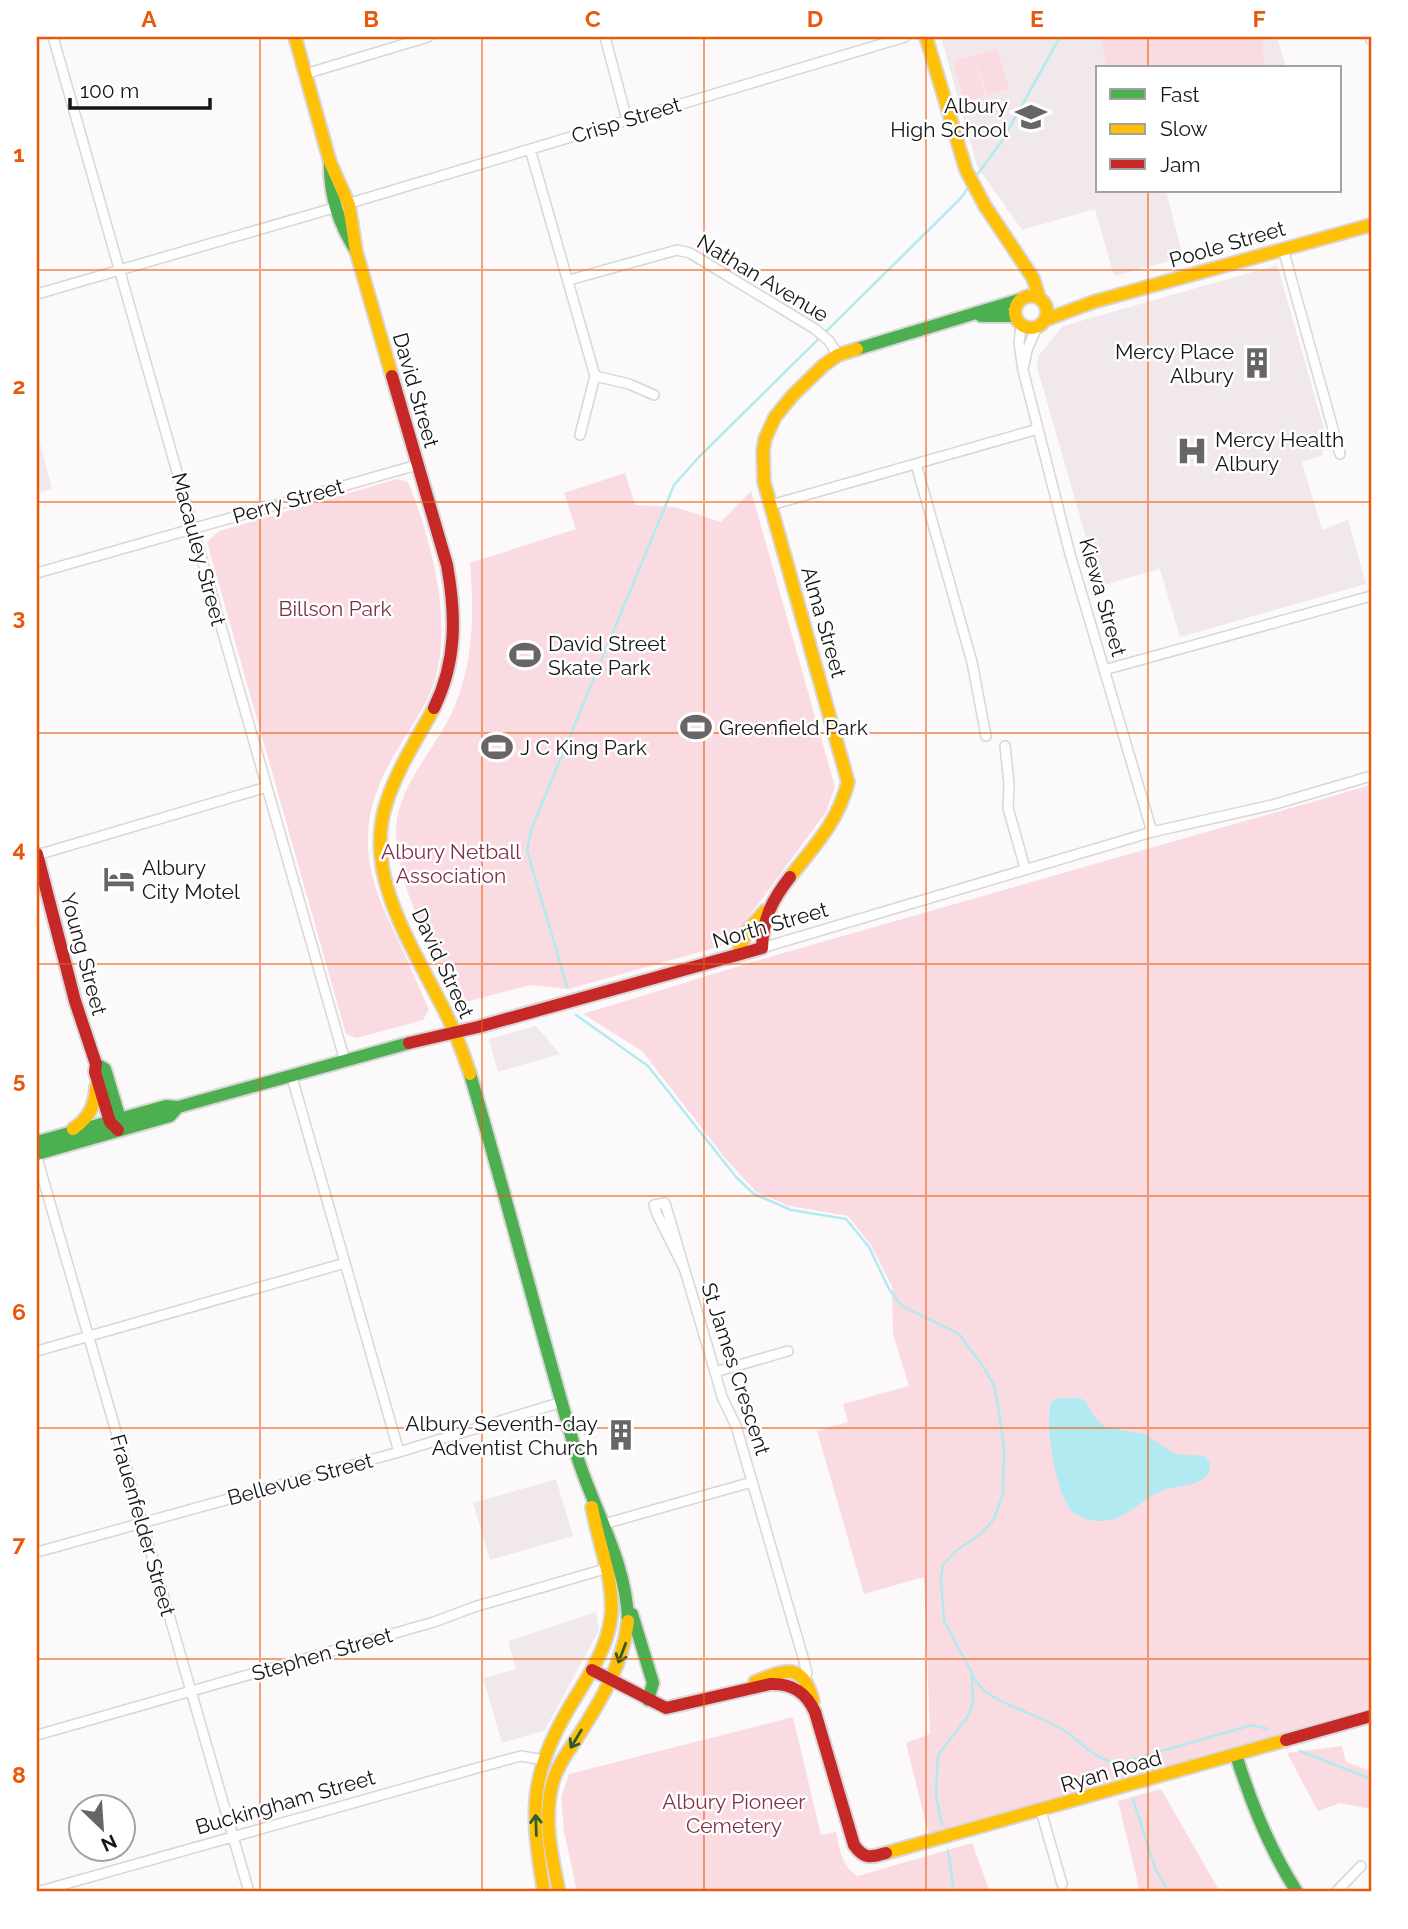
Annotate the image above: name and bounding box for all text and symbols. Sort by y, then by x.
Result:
text: A [141,5,157,32]
text: B [363,5,379,32]
text: C [585,5,601,32]
text: D [807,5,823,32]
text: E [1030,5,1044,32]
text: F [1252,5,1266,32]
scale bar [70,66,210,110]
legend [1096,66,1342,192]
text: 100 m [80,78,139,103]
text: Fast [1160,82,1200,107]
street label: Crisp Street [568,92,684,148]
place label: Albury High School [890,93,1008,142]
school or university icon: Albury High School [1014,100,1048,134]
text: Slow [1160,116,1208,141]
text: 1 [13,140,25,167]
text: Jam [1160,152,1201,177]
street label: Poole Street [1166,216,1288,272]
street label: Nathan Avenue [693,229,833,327]
street label: David Street [388,330,444,450]
place label: Mercy Place Albury [1115,339,1234,388]
building icon: Mercy Place Albury [1240,346,1274,380]
text: 2 [13,372,25,399]
place label: Mercy Health Albury [1215,427,1344,476]
hospital icon: Mercy Health Albury [1175,434,1209,468]
street label: Macauley Street [167,470,231,628]
street label: Perry Street [230,473,346,529]
street label: Kiewa Street [1074,535,1132,659]
street label: Alma Street [796,564,852,680]
park label: Billson Park [278,596,392,621]
text: 3 [13,603,25,630]
place label: David Street Skate Park [548,631,666,680]
sports icon: David Street Skate Park [508,638,542,672]
sports icon: Greenfield Park [679,710,713,744]
place label: Greenfield Park [719,715,868,740]
sports icon: J C King Park [480,730,514,764]
place label: J C King Park [520,735,647,760]
text: 4 [12,835,26,862]
park label: Albury Netball Association [381,839,521,888]
place label: Albury City Motel [142,855,240,904]
hotel icon: Albury City Motel [102,862,136,896]
street label: Young Street [56,890,112,1018]
street label: North Street [709,897,831,953]
street label: David Street [407,904,479,1022]
text: 5 [13,1066,26,1093]
street label: St James Crescent [696,1280,776,1458]
text: 6 [12,1298,26,1325]
place label: Albury Seventh-day Adventist Church [405,1411,598,1460]
building icon: Albury Seventh-day Adventist Church [604,1418,638,1452]
street label: Frauenfelder Street [105,1431,181,1619]
street label: Bellevue Street [225,1448,375,1510]
text: 7 [13,1529,26,1556]
street label: Stephen Street [249,1622,395,1686]
one-way arrow [614,1642,627,1663]
one-way arrow [568,1728,582,1748]
street label: Ryan Road [1057,1745,1165,1797]
text: 8 [12,1761,26,1788]
street label: Buckingham Street [192,1764,378,1840]
park label: Albury Pioneer Cemetery [662,1789,806,1838]
north arrow [66,1792,136,1862]
one-way arrow [530,1813,543,1836]
text: N [98,1830,120,1856]

